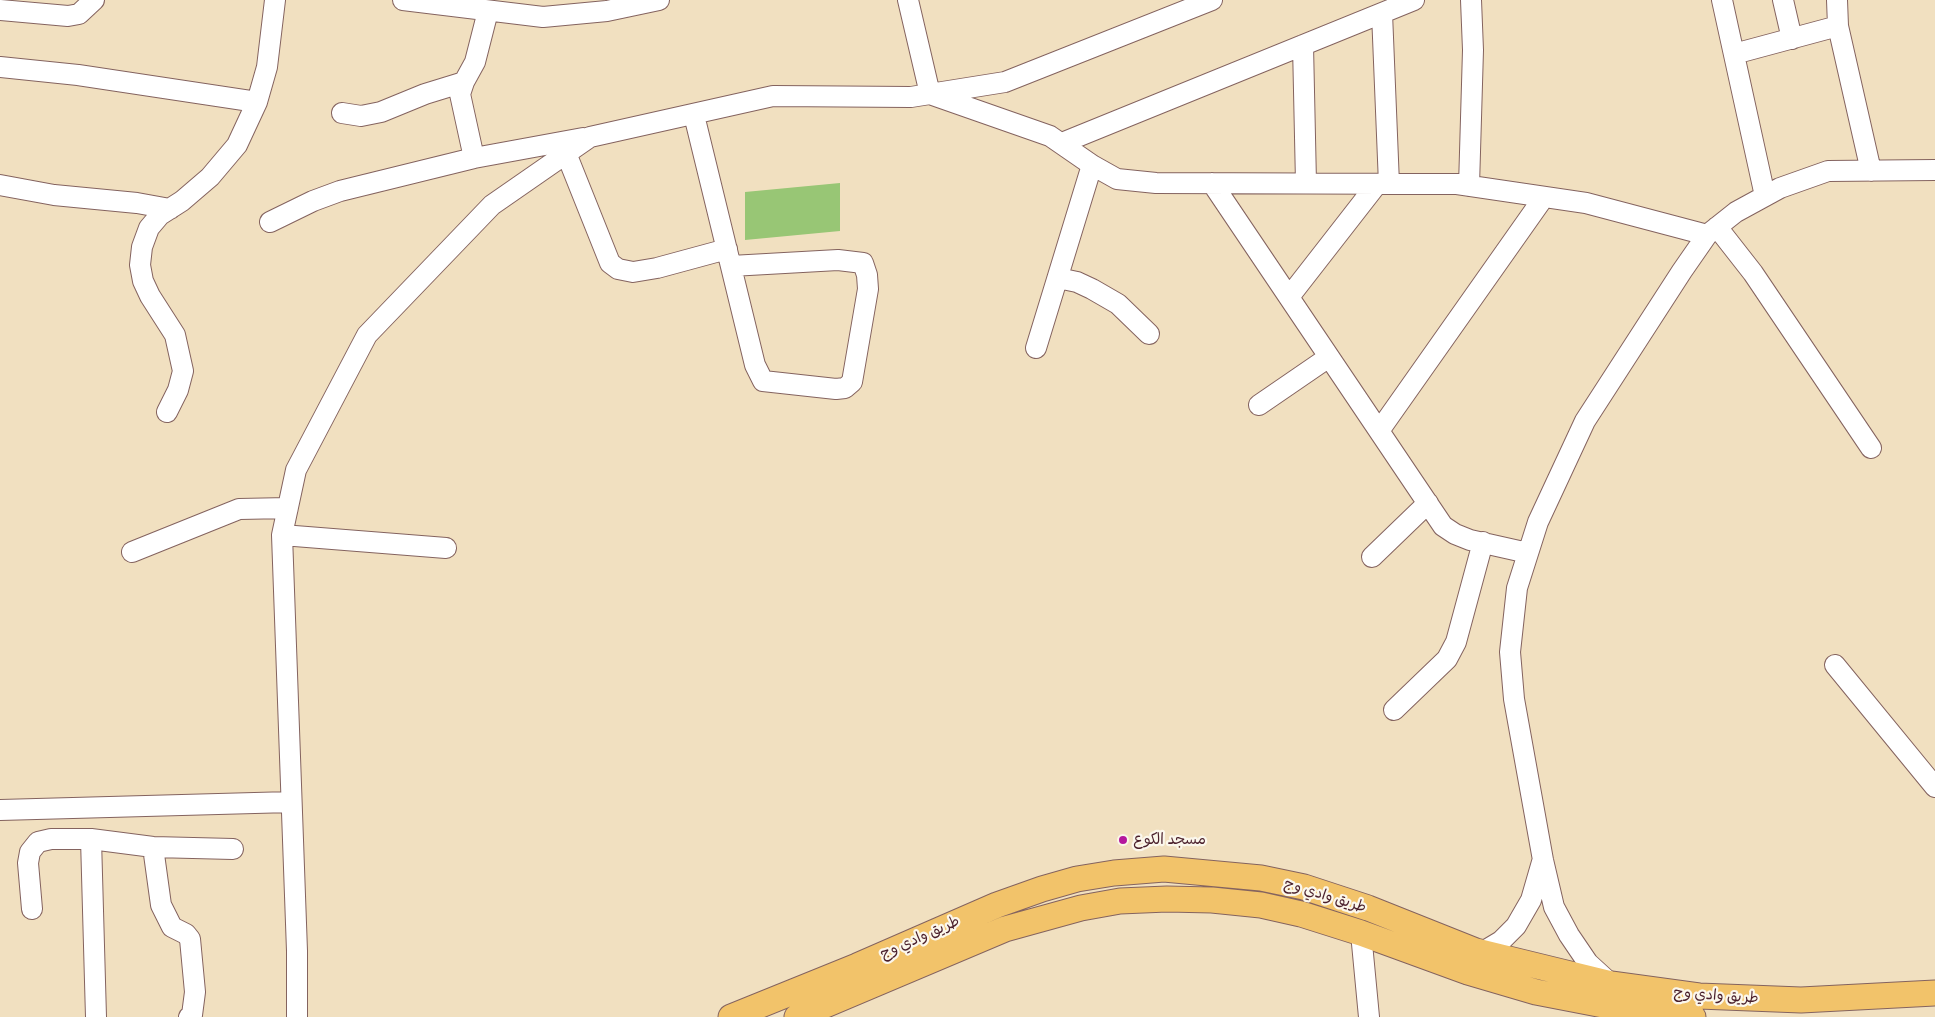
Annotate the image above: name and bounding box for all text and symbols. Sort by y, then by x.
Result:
place label: مسجد الكوع [1133,831,1206,849]
marker: مسجد الكوع [1117,834,1129,846]
street label: طريق وادي وج [1282,875,1368,917]
street label: طريق وادي وج [877,912,963,964]
street label: طريق وادي وج [1673,984,1759,1008]

